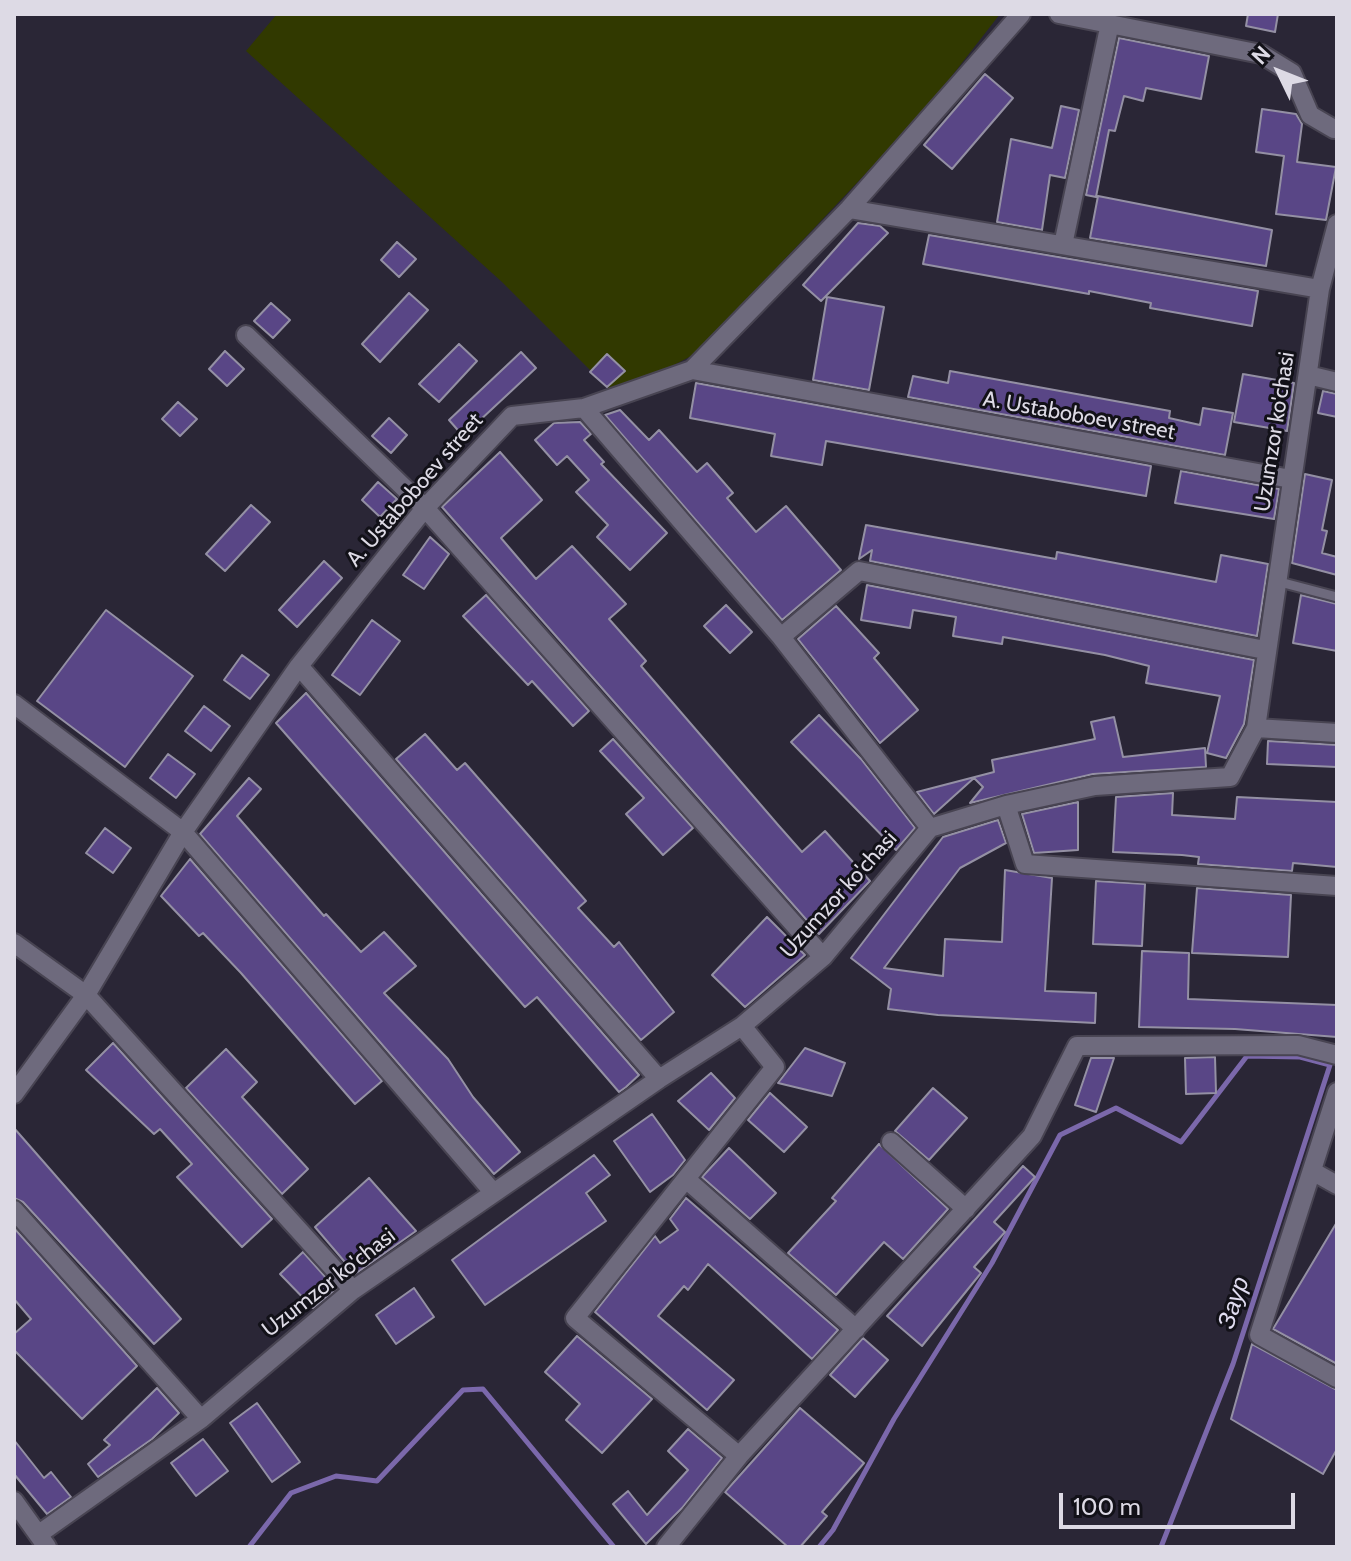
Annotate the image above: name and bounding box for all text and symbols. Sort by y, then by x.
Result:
north arrow [1239,32,1319,112]
text: N [1246,40,1276,70]
street label: Uzumzor ko'chasi [1249,350,1301,514]
street label: A. Ustaboboev street [981,386,1177,446]
street label: A. Ustaboboev street [341,408,489,572]
street label: Uzumzor ko'chasi [775,826,903,964]
street label: Uzumzor ko'chasi [257,1223,401,1343]
water label: Заур [1212,1274,1256,1332]
scale bar [1063,1477,1299,1527]
text: 100 m [1073,1492,1141,1521]

